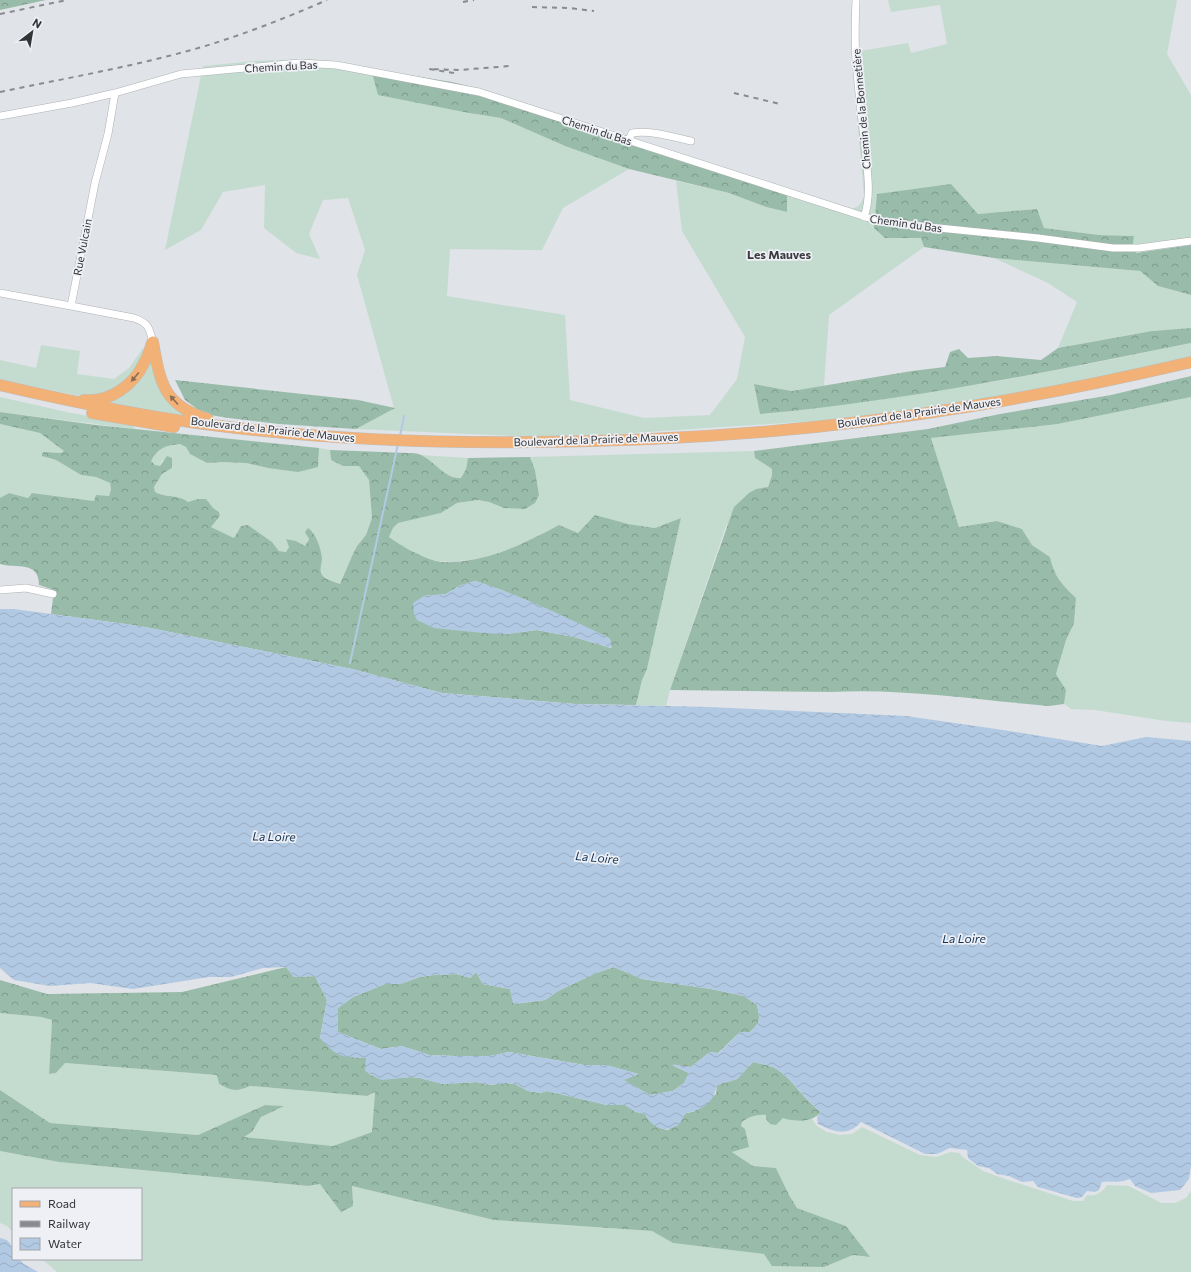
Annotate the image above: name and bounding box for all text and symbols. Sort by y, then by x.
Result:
north arrow [12,12,52,52]
text: N [31,15,44,31]
street label: Chemin de la Bonnetière [849,48,873,170]
street label: Chemin du Bas [244,58,318,74]
street label: Chemin du Bas [560,113,634,147]
street label: Chemin du Bas [869,211,943,235]
street label: Rue Vulcain [70,217,94,277]
district label: Les Mauves [747,247,811,261]
one-way arrow [131,371,140,382]
one-way arrow [169,394,178,405]
street label: Boulevard de la Prairie de Mauves [836,394,1002,430]
street label: Boulevard de la Prairie de Mauves [190,414,356,444]
street label: Boulevard de la Prairie de Mauves [513,430,679,448]
water label: La Loire [252,829,297,843]
water label: La Loire [575,848,620,866]
water label: La Loire [942,931,986,945]
legend [12,1188,142,1260]
text: Road [48,1196,76,1210]
text: Railway [48,1216,90,1230]
text: Water [48,1236,82,1250]

